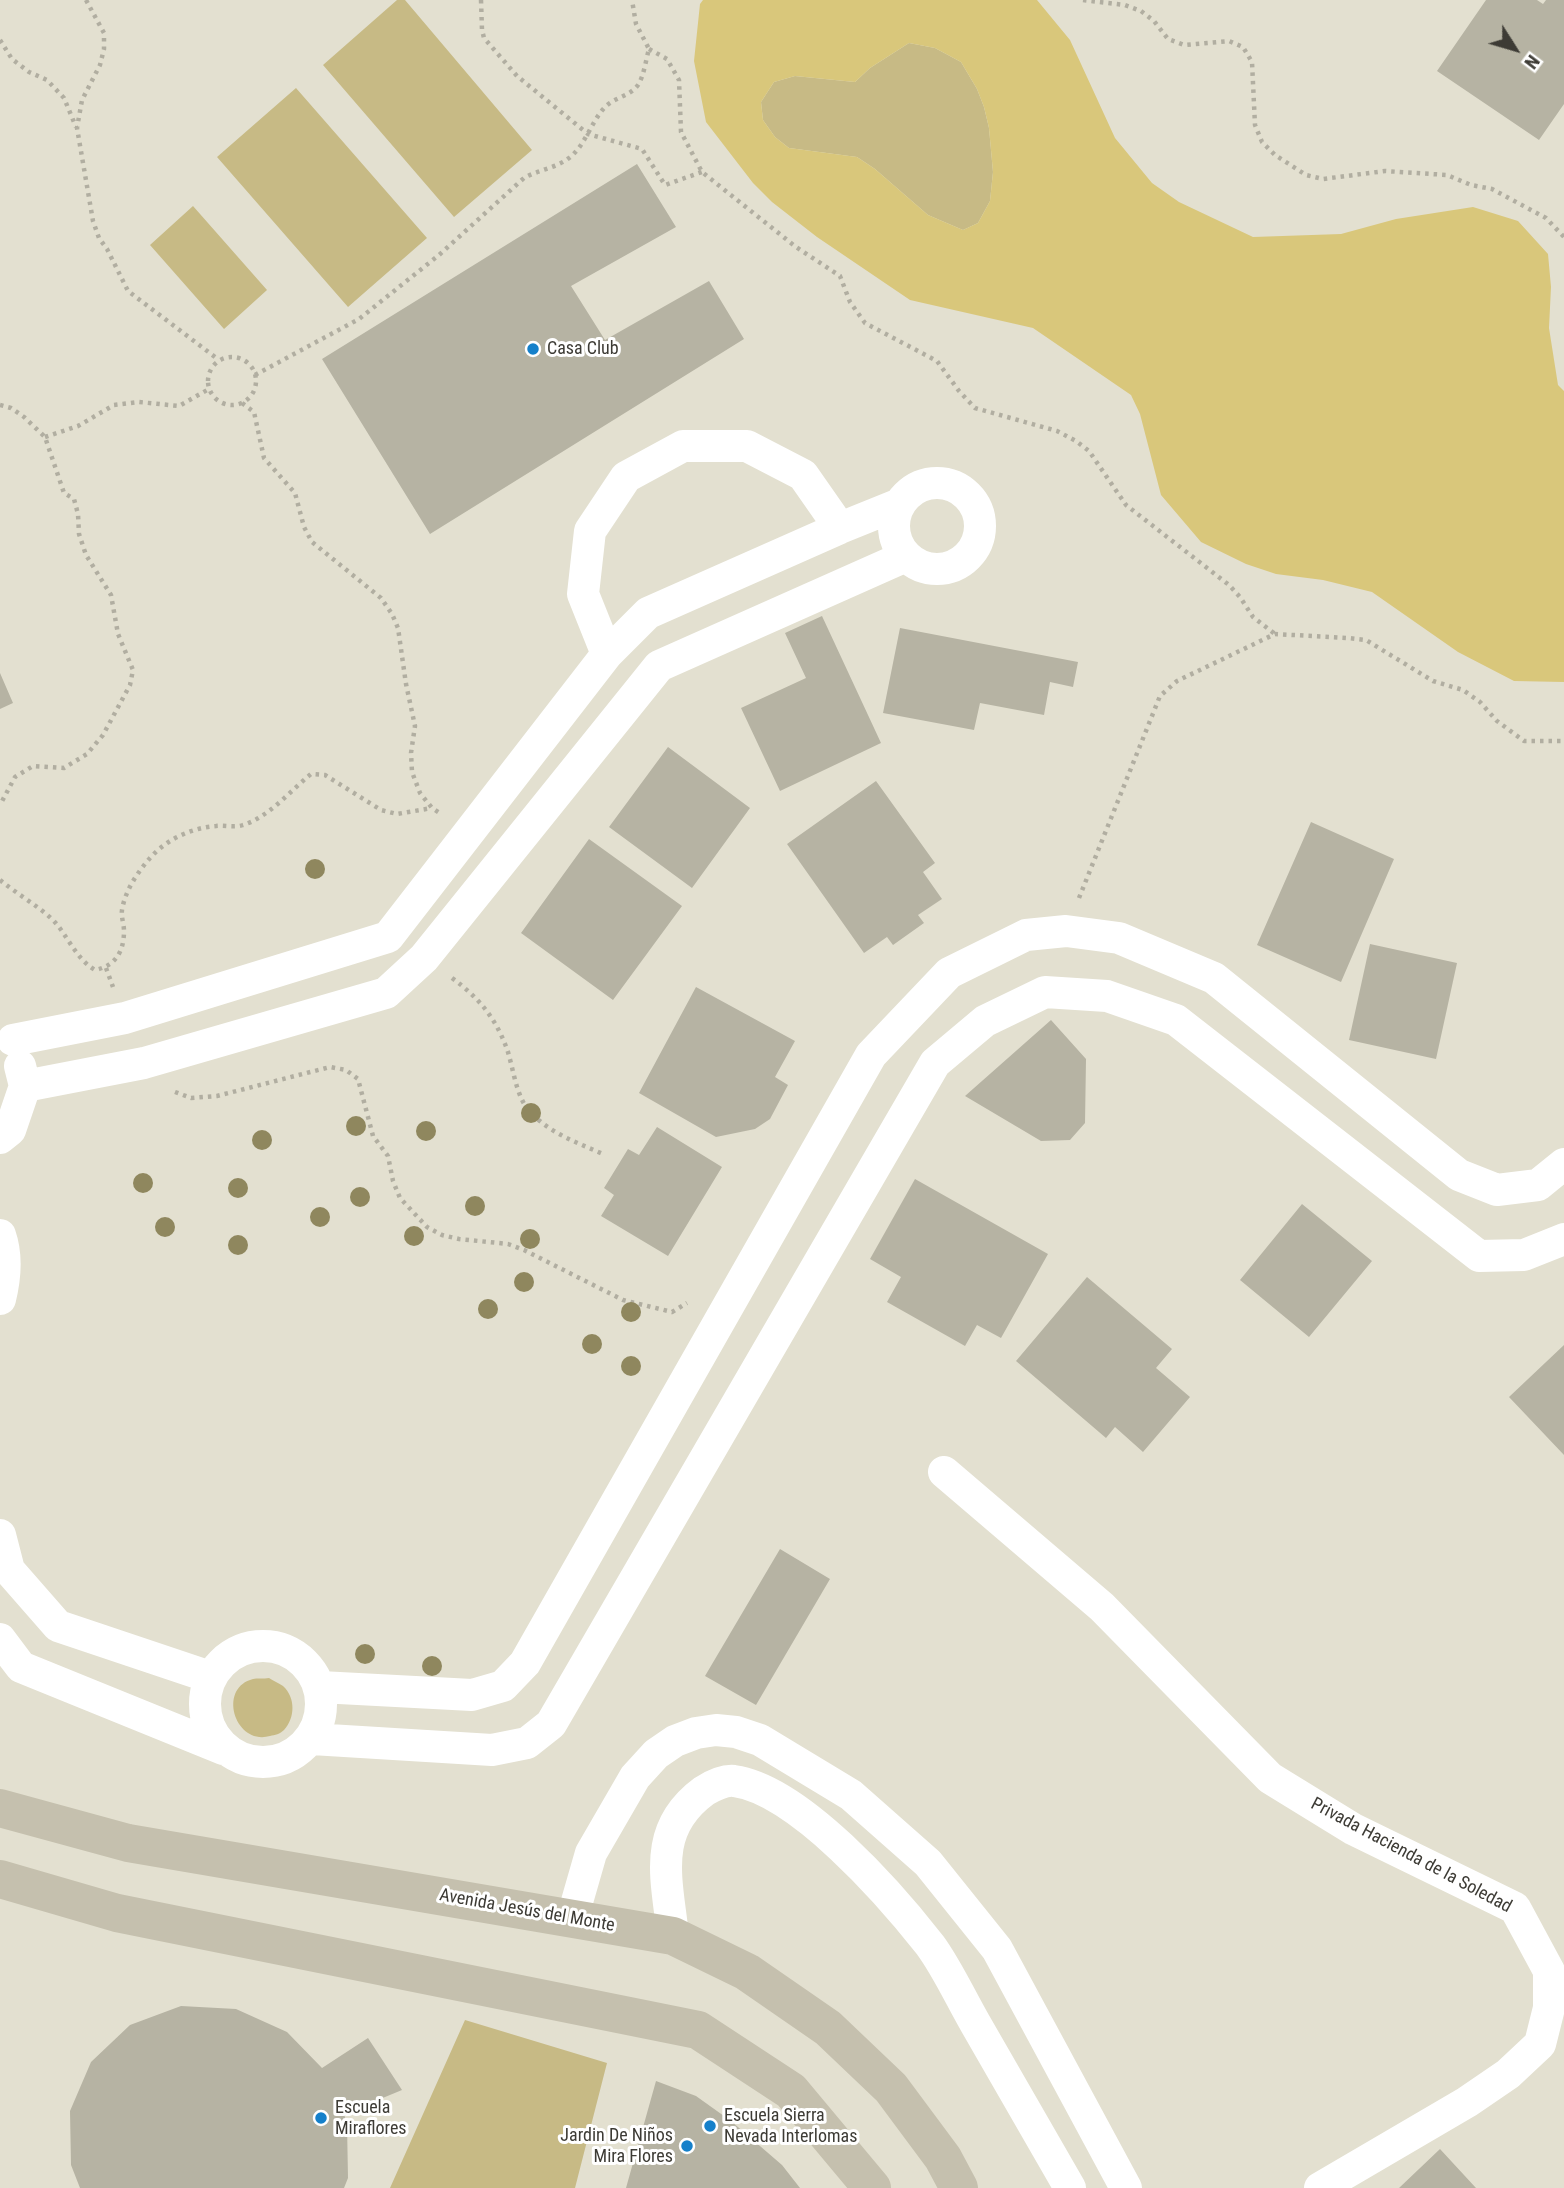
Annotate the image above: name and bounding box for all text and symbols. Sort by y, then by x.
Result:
north arrow [1480,14,1550,84]
text: N [1519,50,1545,74]
place label: Casa Club [547,338,619,360]
marker: Casa Club [525,341,541,357]
street label: Privada Hacienda de la Soledad [1307,1794,1515,1918]
street label: Avenida Jesús del Monte [438,1885,616,1937]
place label: Escuela Miraflores [335,2097,407,2140]
place label: Escuela Sierra Nevada Interlomas [724,2105,857,2148]
marker: Escuela Miraflores [313,2110,329,2126]
marker: Escuela Sierra Nevada Interlomas [702,2118,718,2134]
place label: Jardin De Niños Mira Flores [560,2125,673,2168]
marker: Jardin De Niños Mira Flores [679,2138,695,2154]

